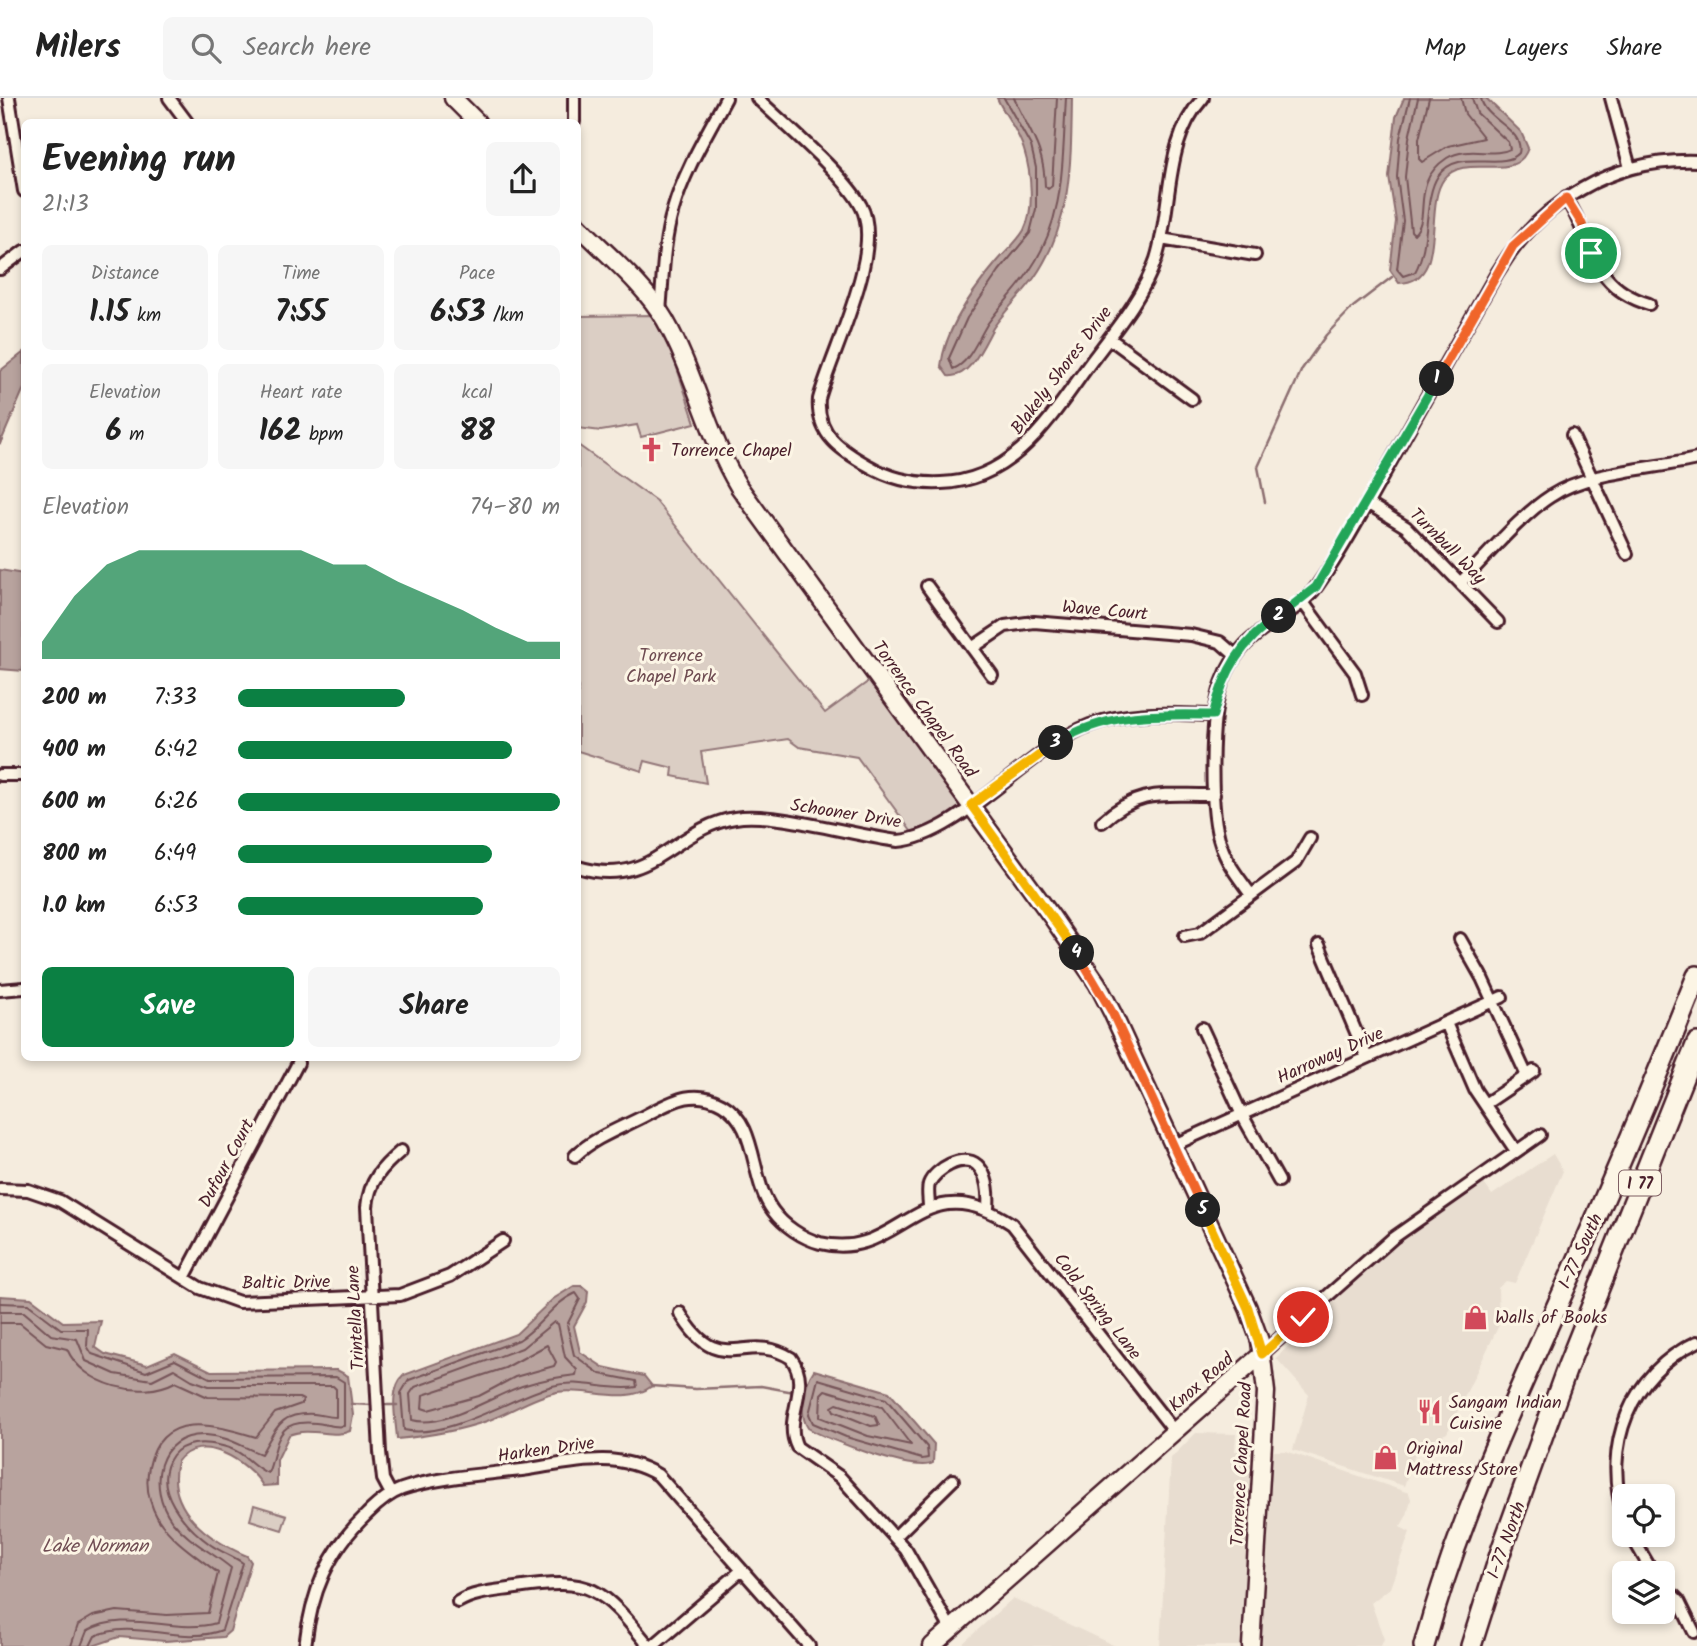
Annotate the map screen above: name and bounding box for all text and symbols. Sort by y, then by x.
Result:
search box [163,17,653,80]
text: Milers [35,22,121,75]
text: Search here [243,27,371,69]
icon: search [187,29,225,67]
text: Map [1424,29,1466,68]
text: Layers [1504,29,1568,68]
text: Share [1606,29,1662,68]
text: Evening run [42,131,236,191]
button: share [486,142,560,216]
text: 21:13 [42,187,89,223]
pin [1561,223,1621,283]
icon: arrive [1572,234,1610,272]
text: Distance [91,259,159,289]
text: Time [282,259,320,289]
text: Pace [459,259,495,289]
text: 1.15 [89,289,129,337]
text: 7:55 [275,289,327,337]
text: 6:53 [430,289,485,337]
street label: Blakely Shores Drive [1004,300,1120,441]
text: km [129,301,161,331]
text: /km [485,301,524,331]
pin: 1 [1420,362,1454,396]
text: 1 [1434,363,1439,393]
text: Elevation [89,378,161,408]
text: Heart rate [260,378,342,408]
text: kcal [462,378,492,408]
text: 6 [105,408,122,456]
text: 162 [259,408,302,456]
text: 88 [459,408,495,456]
text: m [122,420,145,450]
text: bpm [302,420,343,450]
church icon: Torrence Chapel [637,436,665,464]
place label: Torrence Chapel [671,437,792,466]
text: Elevation [42,490,129,526]
text: 74–80 m [470,490,560,526]
street label: Turnbull Way [1402,502,1493,593]
street label: Wave Court [1061,593,1150,630]
pin: 2 [1262,598,1296,634]
text: 2 [1273,600,1284,630]
street label: Torrence Chapel Road [864,635,984,786]
park label: Torrence Chapel Park [626,642,716,692]
text: 200 m [42,680,107,716]
text: 7:33 [154,680,197,716]
pin: 3 [1038,726,1074,760]
text: 3 [1050,727,1061,757]
text: 400 m [42,732,106,768]
text: 6:42 [154,732,198,768]
text: 600 m [42,784,106,820]
text: 6:26 [154,784,199,820]
street label: Schooner Drive [788,791,903,838]
text: 800 m [42,836,107,872]
text: 6:49 [154,836,196,872]
text: 1.0 km [42,888,105,924]
text: 6:53 [154,888,198,924]
pin: 4 [1060,936,1094,970]
text: 4 [1071,937,1082,967]
button: Save [42,967,294,1047]
button: Share [308,967,560,1047]
street label: Harroway Drive [1272,1020,1389,1093]
street label: Dufour Court [192,1113,264,1214]
road number: I 77 [1619,1170,1661,1196]
pin: 5 [1186,1192,1220,1228]
text: 5 [1198,1194,1207,1224]
street label: I-77 South [1551,1209,1612,1294]
street label: Cold Spring Lane [1046,1247,1148,1367]
street label: Trintella Lane [339,1265,374,1371]
street label: Baltic Drive [242,1268,330,1299]
pin [1273,1287,1333,1347]
icon: check [1284,1298,1322,1336]
shop icon: Walls of Books [1461,1303,1489,1331]
place label: Walls of Books [1495,1304,1608,1333]
street label: Knox Road [1163,1345,1242,1420]
street label: Torrence Chapel Road [1224,1380,1261,1547]
place label: Sangam Indian Cuisine [1449,1389,1562,1439]
restaurant icon: Sangam Indian Cuisine [1415,1398,1443,1426]
street label: Harken Drive [496,1429,596,1472]
place label: Original Mattress Store [1406,1435,1518,1485]
shop icon: Original Mattress Store [1372,1444,1400,1472]
map controls [1612,1484,1675,1624]
button: locate [1612,1484,1675,1547]
street label: I-77 North [1480,1498,1535,1583]
water label: Lake Norman [42,1532,150,1562]
button: layers [1612,1561,1675,1624]

